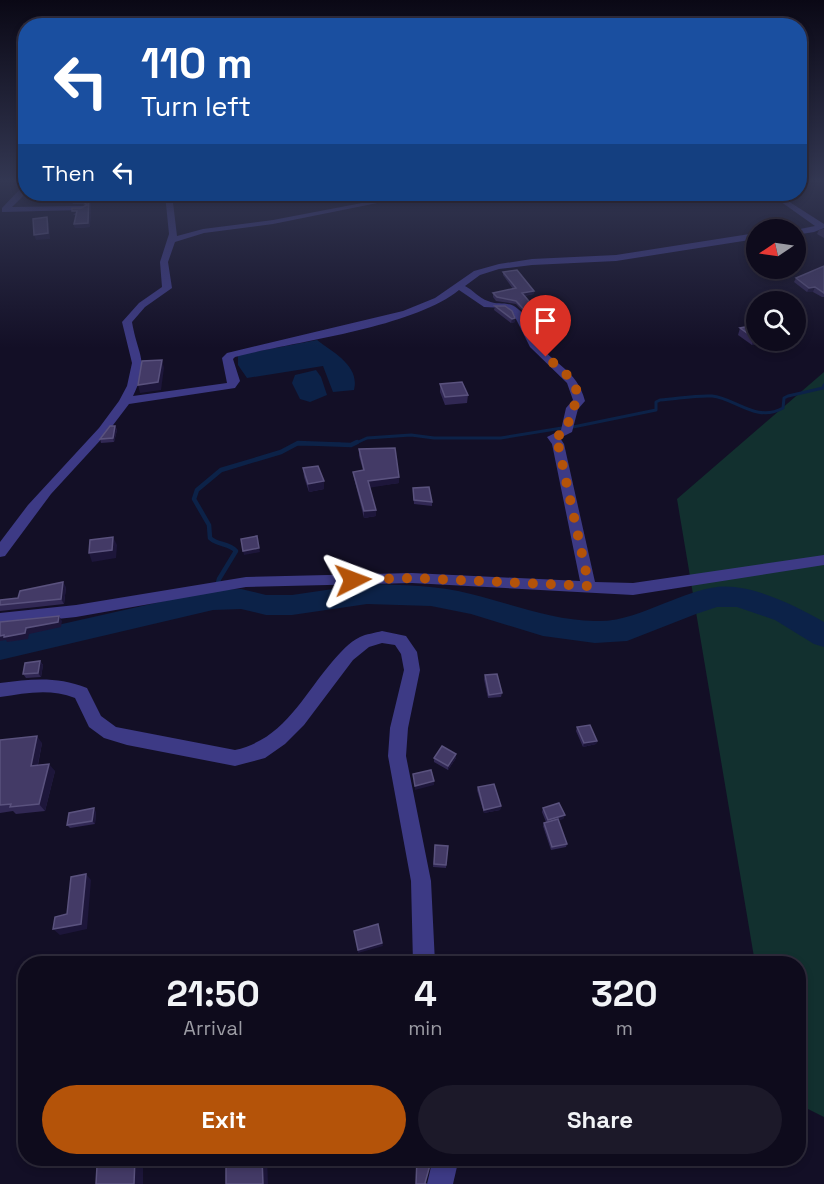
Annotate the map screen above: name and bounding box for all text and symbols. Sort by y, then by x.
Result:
text: 110 m [141,37,253,90]
icon: left [42,42,120,120]
text: Turn left [141,89,251,124]
icon: left [107,156,140,189]
text: Then [42,159,95,187]
north arrow [746,219,806,279]
map controls [746,219,806,351]
button: search [746,291,806,351]
pin [520,295,571,357]
icon: arrive [529,304,562,337]
position arrow [321,548,385,612]
text: 21:50 [166,971,260,1017]
text: 4 [414,971,437,1017]
text: 320 [591,971,658,1017]
text: Arrival [183,1015,243,1041]
text: min [408,1015,443,1041]
text: m [616,1015,633,1041]
button: Exit [42,1085,406,1154]
button: Share [418,1085,782,1154]

